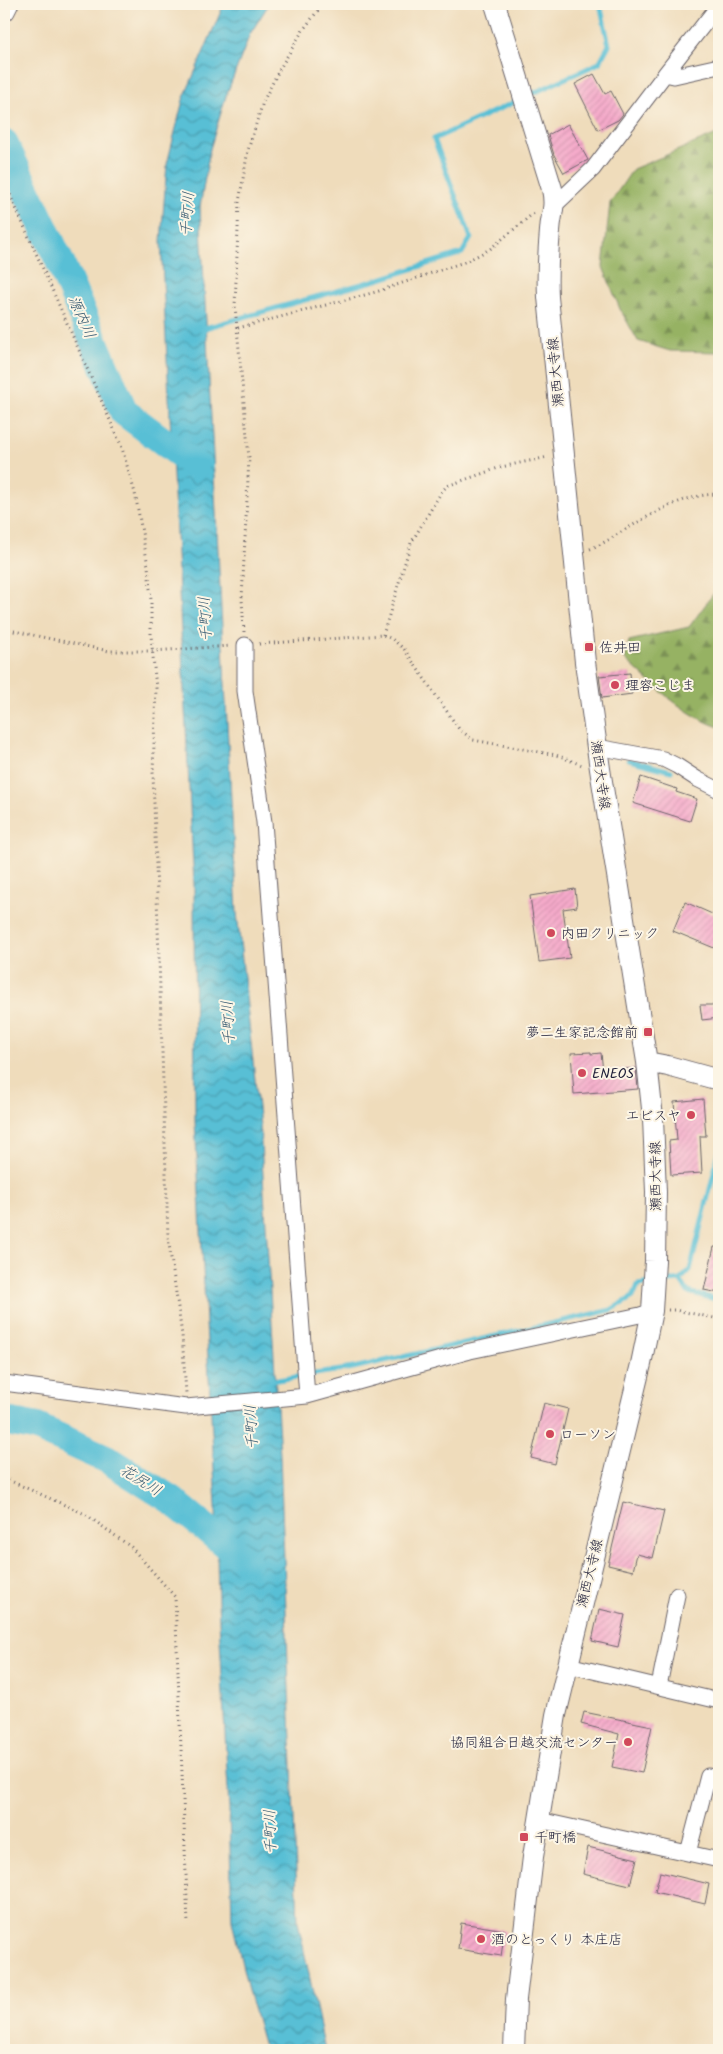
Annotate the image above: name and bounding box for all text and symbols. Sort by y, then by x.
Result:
water label: 千町川 [174,191,202,237]
water label: 源内川 [61,292,101,343]
street label: 瀬西大寺線 [542,336,570,408]
water label: 千町川 [193,596,219,642]
place label: 佐井田 [599,637,641,659]
marker: 佐井田 [583,641,595,653]
place label: 理容こじま [625,675,695,697]
marker: 理容こじま [609,679,621,691]
street label: 瀬西大寺線 [584,739,616,811]
place label: 内田クリニック [561,923,659,945]
marker: 内田クリニック [545,927,557,939]
water label: 千町川 [216,1000,242,1046]
place label: 夢二生家記念館前 [526,1022,638,1044]
marker: 夢二生家記念館前 [642,1026,654,1038]
place label: ENEOS [592,1063,634,1085]
marker: ENEOS [576,1067,588,1079]
place label: エビスヤ [625,1105,681,1127]
marker: エビスヤ [685,1109,697,1121]
street label: 瀬西大寺線 [644,1141,668,1211]
water label: 千町川 [239,1404,265,1450]
place label: ローソン [560,1424,616,1446]
marker: ローソン [544,1428,556,1440]
water label: 花尻川 [115,1459,166,1503]
street label: 瀬西大寺線 [571,1537,609,1610]
place label: 協同組合日越交流センター [451,1732,618,1754]
marker: 協同組合日越交流センター [622,1736,634,1748]
water label: 千町川 [258,1809,284,1855]
place label: 千町橋 [534,1827,576,1849]
marker: 千町橋 [518,1831,530,1843]
place label: 酒のとっくり 本庄店 [491,1929,623,1951]
marker: 酒のとっくり 本庄店 [475,1933,487,1945]

